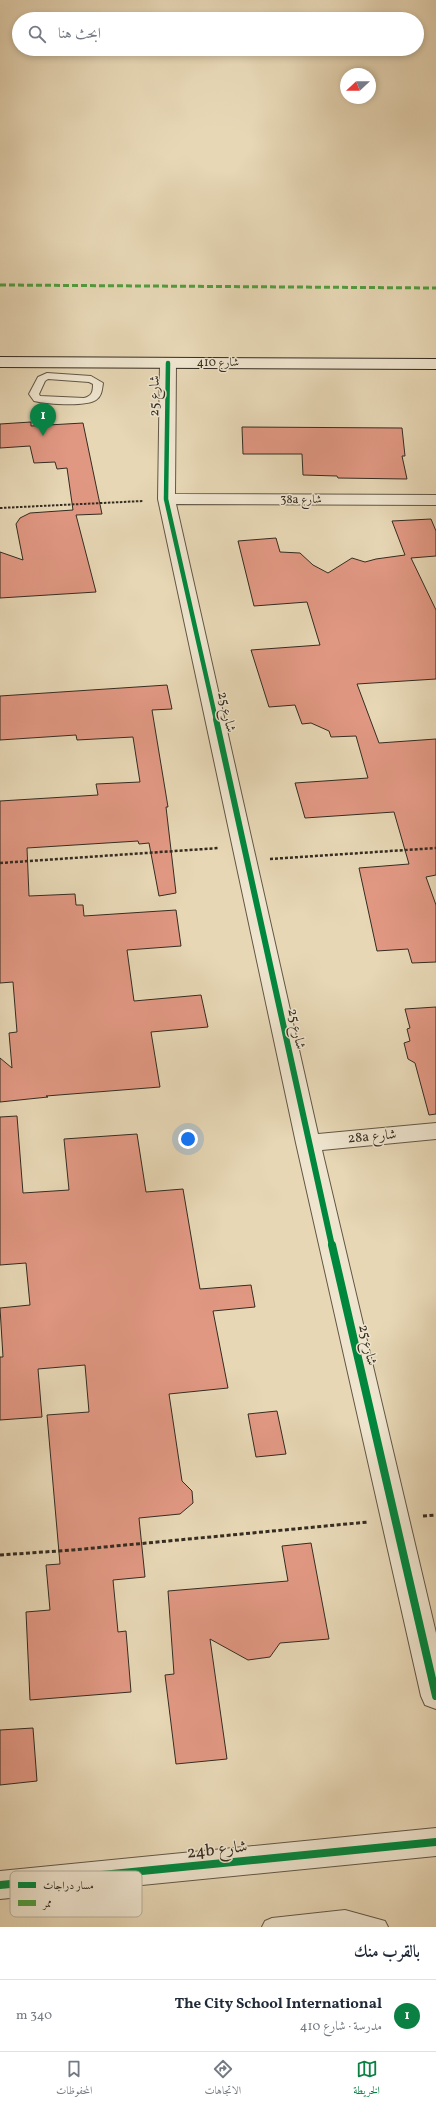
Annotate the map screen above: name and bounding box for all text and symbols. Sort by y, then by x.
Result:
search box [12,12,424,56]
icon: search [26,23,48,45]
text: ابحث هنا [58,24,101,45]
north arrow [340,68,376,104]
street label: شارع 410 [197,355,239,373]
street label: شارع 25 [145,375,166,417]
pin: 1 [30,403,56,436]
street label: 38a شارع [280,492,322,510]
street label: شارع 25 [211,690,240,735]
street label: شارع 25 [281,1007,310,1051]
street label: 28a شارع [347,1125,397,1150]
your location [178,1129,198,1149]
street label: شارع 25 [352,1323,381,1368]
street label: 24b شارع [185,1835,249,1866]
legend [10,1871,142,1917]
text: مسار دراجات [43,1879,94,1894]
text: ممر [42,1897,52,1912]
text: بالقرب منك [354,1941,420,1964]
text: The City School International [174,1994,382,2015]
text: 340 m [16,2007,52,2025]
text: 1 [404,2007,410,2025]
text: مدرسة · شارع 410 [300,2018,382,2036]
tab: المحفوظات [56,2058,92,2101]
tab: الاتجاهات [204,2058,241,2101]
tab: الخريطة [353,2058,380,2101]

